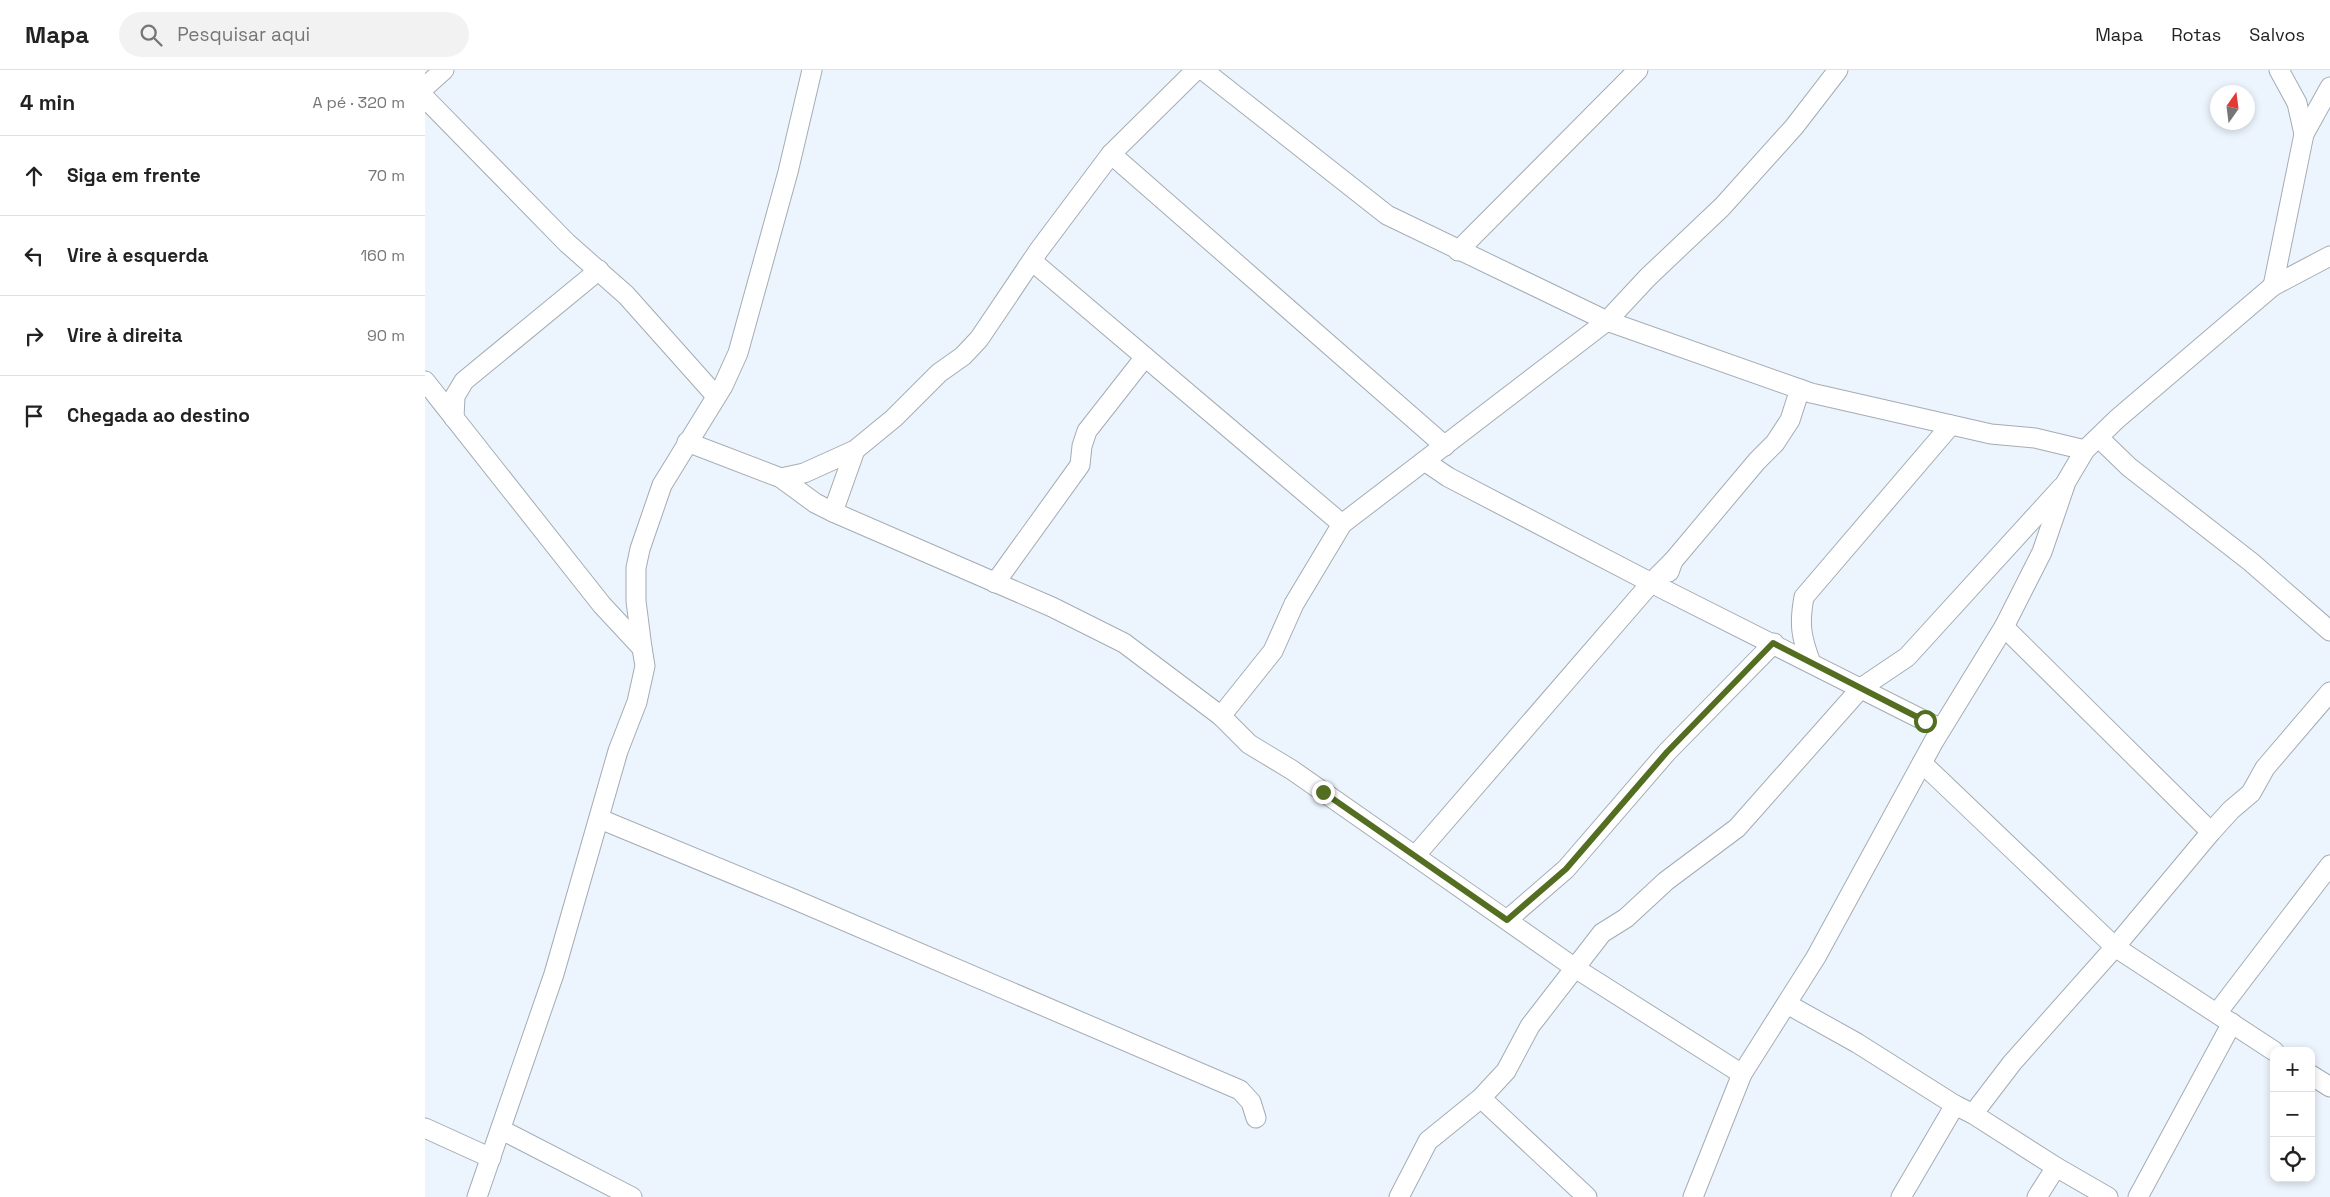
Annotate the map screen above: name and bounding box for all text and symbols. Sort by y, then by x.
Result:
search box [119,12,469,57]
text: Mapa [25,19,89,50]
icon: search [137,21,165,49]
text: Pesquisar aqui [177,22,310,47]
text: Mapa [2095,23,2143,46]
text: Rotas [2171,23,2221,46]
text: Salvos [2249,23,2305,46]
north arrow [2210,85,2255,130]
text: 4 min [20,89,75,116]
text: A pé · 320 m [313,92,405,113]
icon: ahead [20,162,48,190]
text: Siga em frente [67,163,201,188]
text: 70 m [368,165,405,186]
icon: left [20,242,48,270]
text: Vire à esquerda [67,243,209,268]
text: 160 m [360,245,405,266]
icon: right [20,322,48,350]
text: Vire à direita [67,323,183,348]
text: 90 m [367,325,405,346]
icon: arrive [20,402,48,430]
text: Chegada ao destino [67,403,250,428]
route start [1914,710,1937,733]
route end [1312,781,1335,804]
map controls [2270,1047,2315,1182]
button: + [2270,1047,2315,1092]
button: − [2270,1092,2315,1137]
button: locate [2270,1137,2315,1182]

